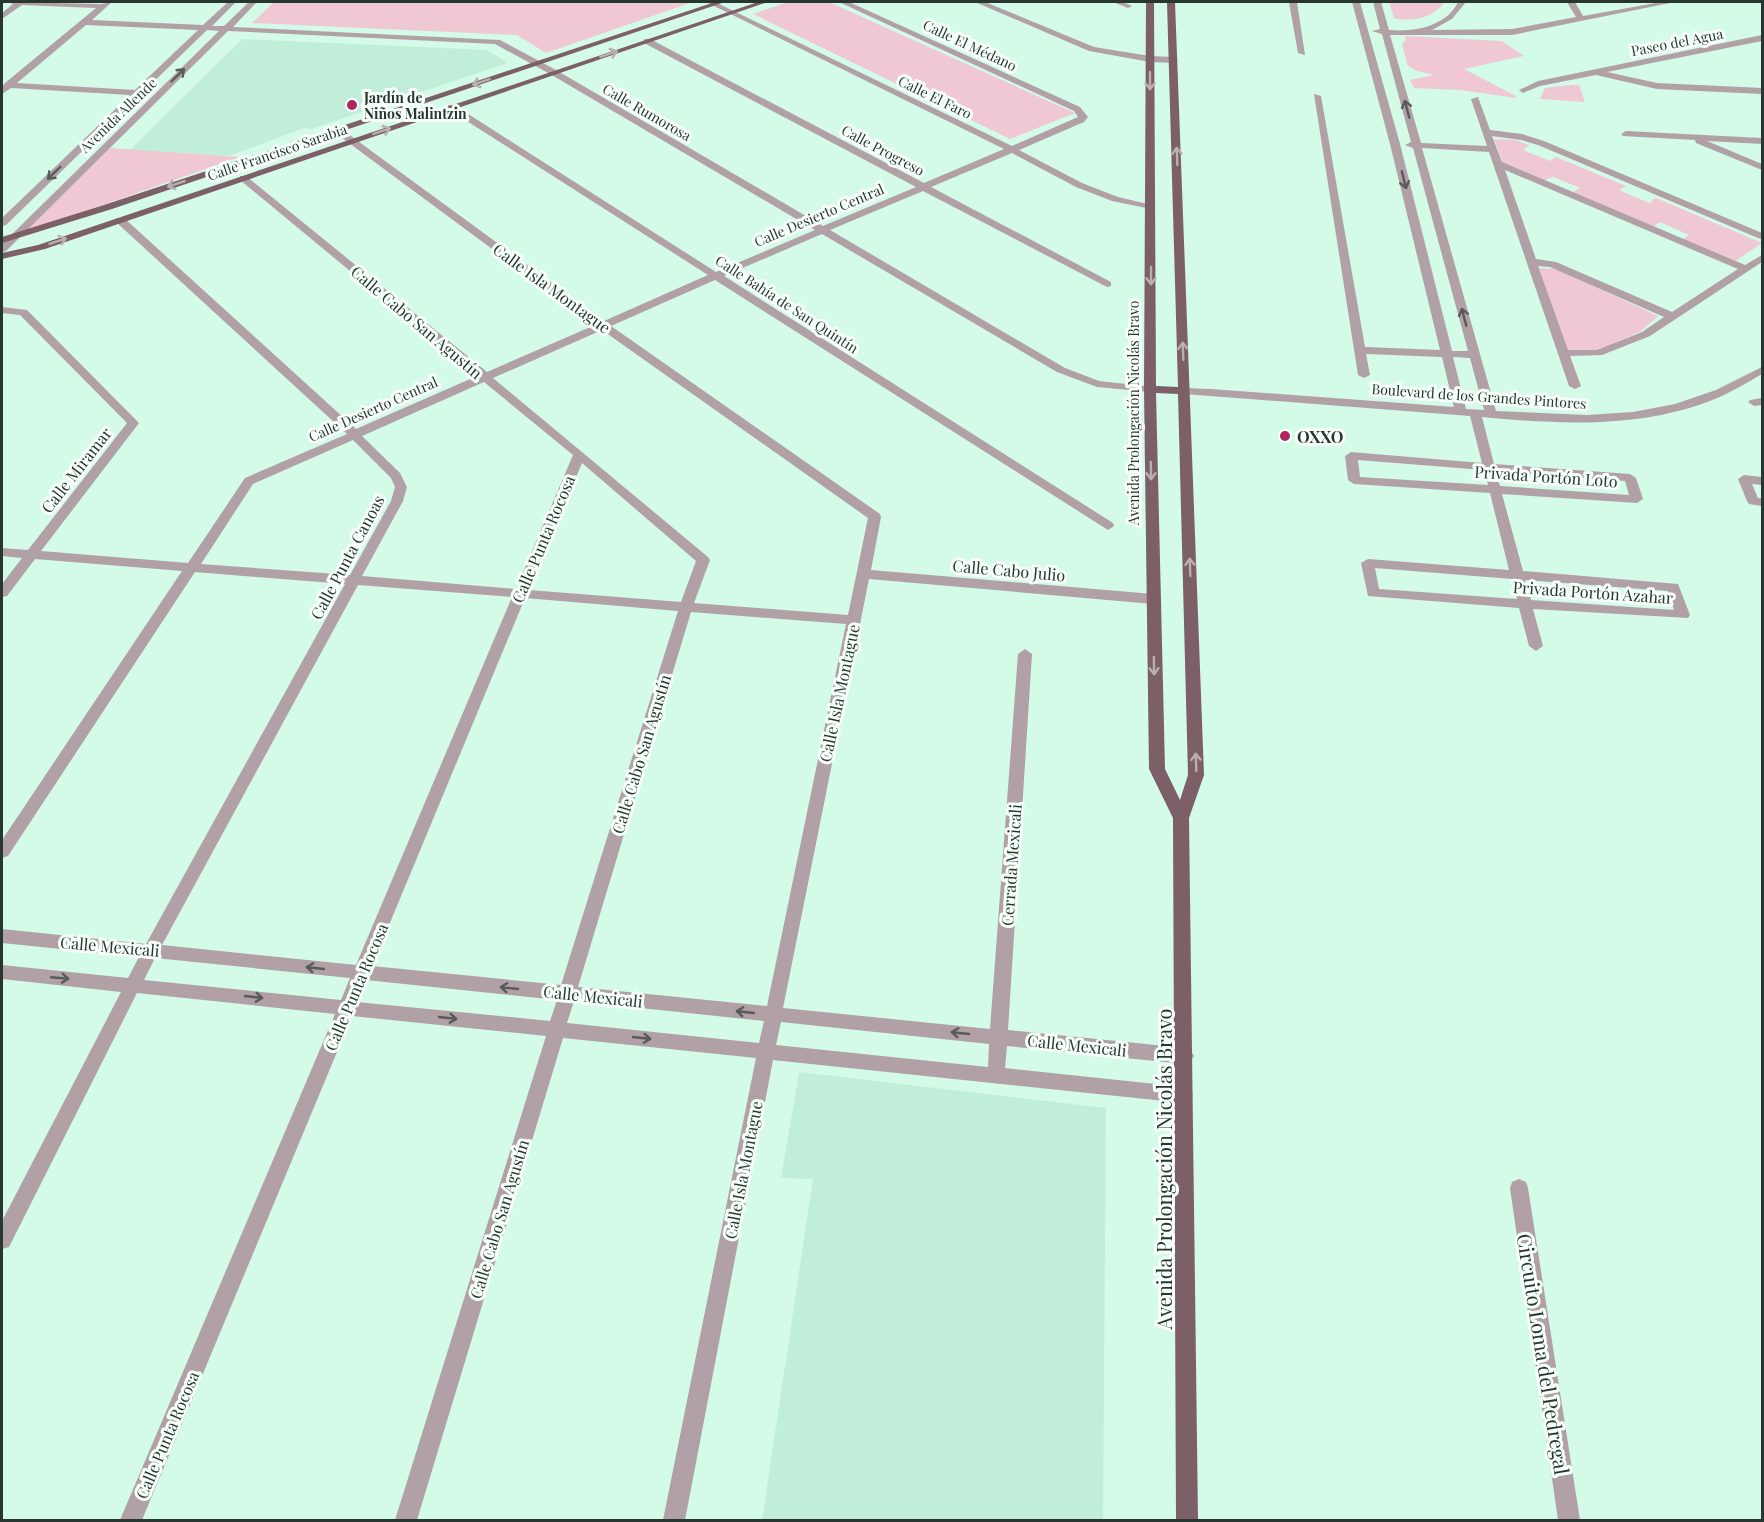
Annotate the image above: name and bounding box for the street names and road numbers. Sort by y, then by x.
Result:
street label: Calle El Médano [920,15,1020,75]
street label: Paseo del Agua [1629,24,1725,60]
street label: Calle El Faro [895,71,975,123]
street label: Avenida Allende [75,73,161,157]
street label: Calle Rumorosa [599,79,695,145]
street label: Calle Francisco Sarabia [205,119,349,185]
street label: Calle Progreso [838,120,928,180]
street label: Calle Desierto Central [751,179,887,251]
street label: Calle Isla Montague [489,238,615,338]
street label: Calle Bahía de San Quintín [712,251,863,358]
street label: Calle Cabo San Agustín [347,261,487,383]
street label: Avenida Prolongación Nicolás Bravo [1124,300,1143,526]
street label: Calle Desierto Central [306,372,440,446]
street label: Boulevard de los Grandes Pintores [1371,379,1587,413]
street label: Calle Miramar [36,423,116,517]
street label: Privada Portón Loto [1474,461,1619,491]
street label: Calle Punta Rocosa [507,472,579,606]
street label: Calle Punta Canoas [305,491,389,623]
street label: Calle Cabo Julio [952,555,1066,585]
street label: Privada Portón Azahar [1512,576,1674,608]
street label: Calle Isla Montague [814,622,864,764]
street label: Calle Cabo San Agustín [607,671,675,836]
street label: Cerrada Mexicali [996,803,1026,927]
street label: Calle Punta Rocosa [320,920,392,1054]
street label: Calle Mexicali [59,931,161,961]
street label: Calle Mexicali [542,980,644,1012]
street label: Avenida Prolongación Nicolás Bravo [1150,1009,1177,1330]
street label: Calle Mexicali [1026,1029,1128,1061]
street label: Calle Isla Montague [719,1099,767,1241]
street label: Calle Cabo San Agustín [465,1136,533,1301]
street label: Circuito Loma del Pedregal [1512,1231,1576,1477]
street label: Calle Punta Rocosa [131,1368,203,1502]

